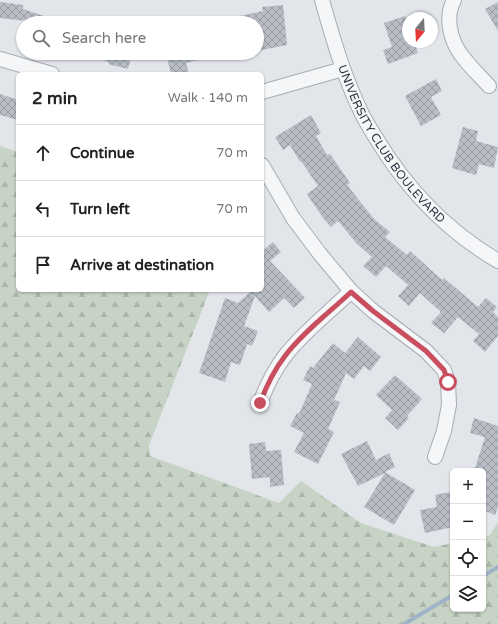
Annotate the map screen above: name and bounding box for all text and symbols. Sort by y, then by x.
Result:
north arrow [402,12,438,48]
search box [16,16,264,60]
icon: search [30,27,52,49]
text: Search here [62,29,146,47]
street label: UNIVERSITY CLUB BOULEVARD [335,63,448,226]
text: 2 min [32,88,77,109]
text: Walk · 140 m [168,90,248,106]
icon: ahead [32,142,54,164]
text: Continue [70,144,134,162]
text: 70 m [216,145,248,161]
icon: left [32,198,54,220]
text: Turn left [70,200,130,218]
text: 70 m [216,201,248,217]
icon: arrive [32,254,54,276]
text: Arrive at destination [70,256,214,274]
route start [439,373,457,391]
route end [251,394,269,412]
map controls [450,468,486,612]
button: + [450,468,486,504]
button: − [450,504,486,540]
button: locate [450,540,486,576]
button: layers [450,576,486,612]

